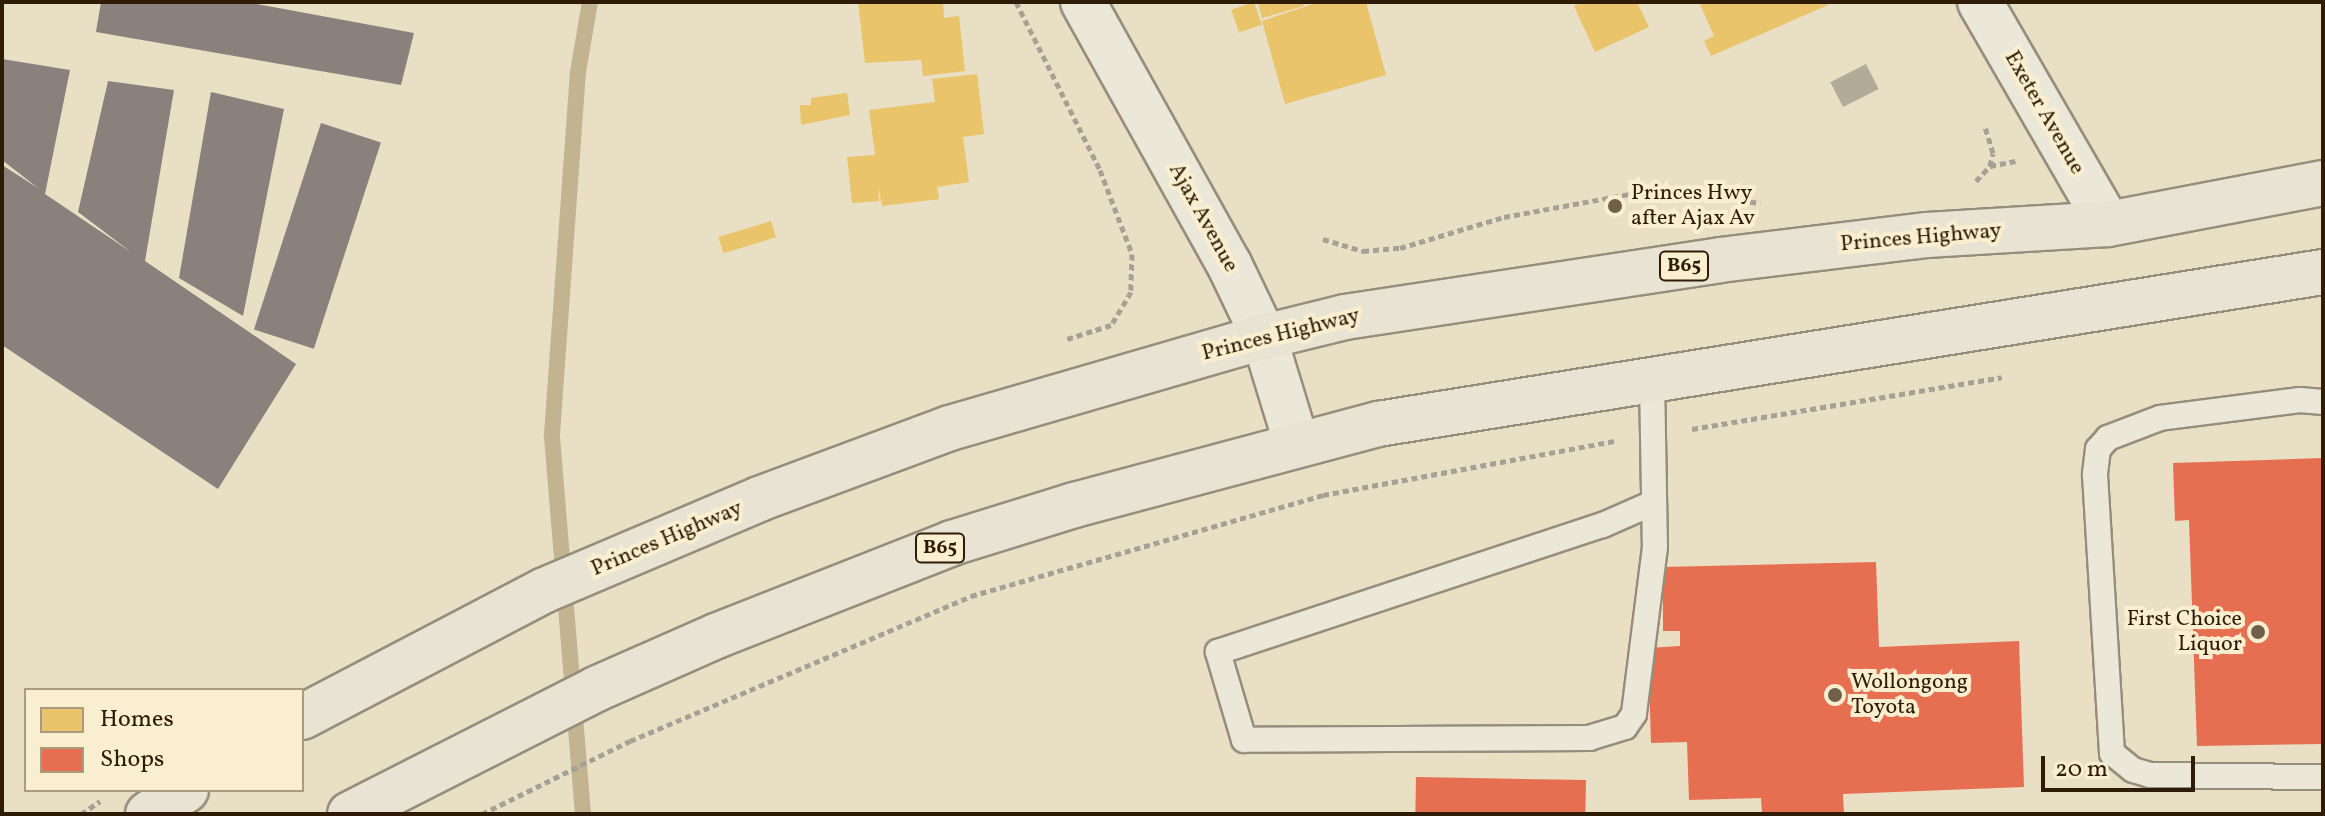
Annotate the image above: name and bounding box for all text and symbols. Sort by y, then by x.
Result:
street label: Exeter Avenue [1998,47,2090,179]
street label: Ajax Avenue [1162,159,1244,277]
place label: Princes Hwy after Ajax Av [1631,180,1755,232]
marker: Princes Hwy after Ajax Av [1606,197,1624,215]
street label: Princes Highway [1839,218,2003,258]
road number: B65 [1658,250,1710,282]
street label: Princes Highway [1199,303,1363,367]
street label: Princes Highway [587,495,747,583]
road number: B65 [914,532,966,564]
place label: First Choice Liquor [2127,606,2242,658]
marker: First Choice Liquor [2249,623,2267,641]
place label: Wollongong Toyota [1851,669,1968,720]
marker: Wollongong Toyota [1826,686,1844,704]
legend [24,688,304,792]
text: Homes [100,703,174,737]
scale bar [2045,740,2199,790]
text: Shops [100,743,164,777]
text: 20 m [2055,753,2108,787]

